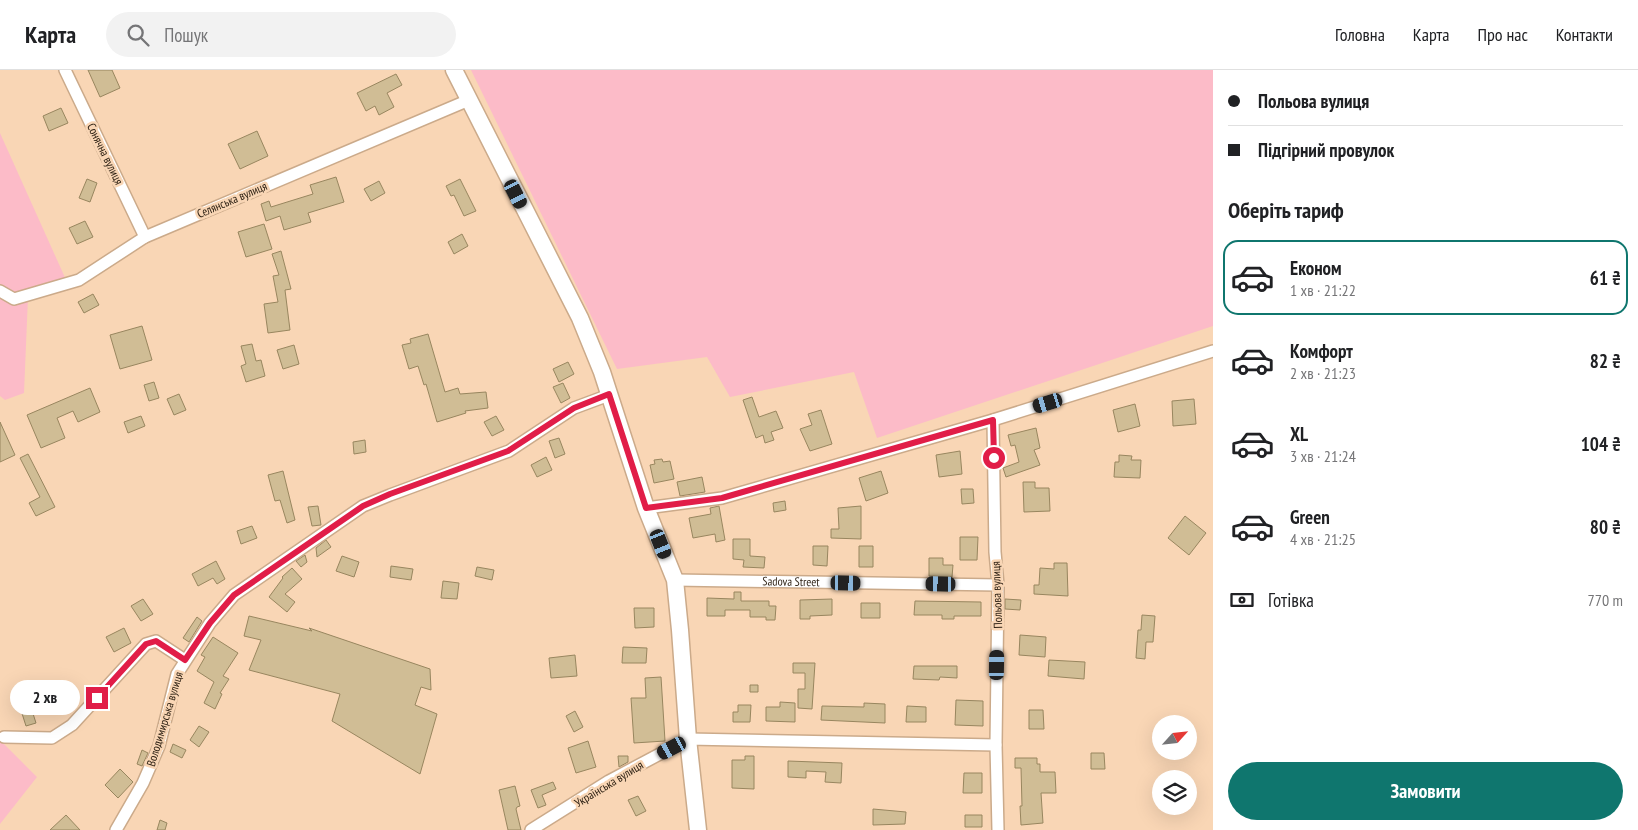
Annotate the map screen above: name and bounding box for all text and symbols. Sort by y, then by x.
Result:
search box [106,12,456,57]
text: Карта [25,19,76,50]
icon: search [124,21,152,49]
text: Пошук [164,23,208,47]
text: Головна [1335,23,1385,46]
text: Карта [1413,23,1450,46]
text: Про нас [1478,23,1528,46]
text: Контакти [1556,23,1613,46]
text: Польова вулиця [1258,89,1369,113]
street label: Сонячна вулиця [84,120,127,187]
text: Підгірний провулок [1258,138,1394,162]
car [502,177,529,211]
street label: Селянська вулиця [194,178,269,221]
text: Оберіть тариф [1228,196,1344,224]
icon: car [1230,255,1275,300]
text: Економ [1290,256,1342,280]
text: 61 ₴ [1590,266,1621,290]
text: 1 хв · 21:22 [1290,280,1356,300]
icon: car [1230,338,1275,383]
text: Комфорт [1290,339,1353,363]
text: 82 ₴ [1590,349,1621,373]
text: 2 хв · 21:23 [1290,363,1356,383]
car [1031,391,1064,415]
icon: car [1230,421,1275,466]
text: XL [1290,422,1308,446]
text: 104 ₴ [1581,432,1621,456]
text: 3 хв · 21:24 [1290,446,1356,466]
route start [983,447,1005,469]
icon: car [1230,504,1275,549]
text: Green [1290,505,1330,529]
text: 80 ₴ [1590,515,1621,539]
car [648,527,673,561]
text: 4 хв · 21:25 [1290,529,1356,549]
street label: Польова вулиця [988,561,1005,629]
street label: Sadova Street [762,573,820,589]
car [830,575,861,591]
car [925,576,956,592]
icon: cash [1228,586,1256,614]
text: Готівка [1268,588,1314,612]
text: 770 m [1588,590,1623,610]
car [989,650,1004,680]
street label: Володимирська вулиця [143,669,186,768]
callout: 2 хв [9,680,80,716]
text: 2 хв [33,687,57,707]
route end [86,687,108,709]
north arrow [1152,715,1198,760]
map controls [1152,715,1197,815]
car [655,734,688,762]
street label: Українська вулиця [572,757,646,810]
button: Замовити [1228,762,1623,820]
button: layers [1152,770,1197,815]

